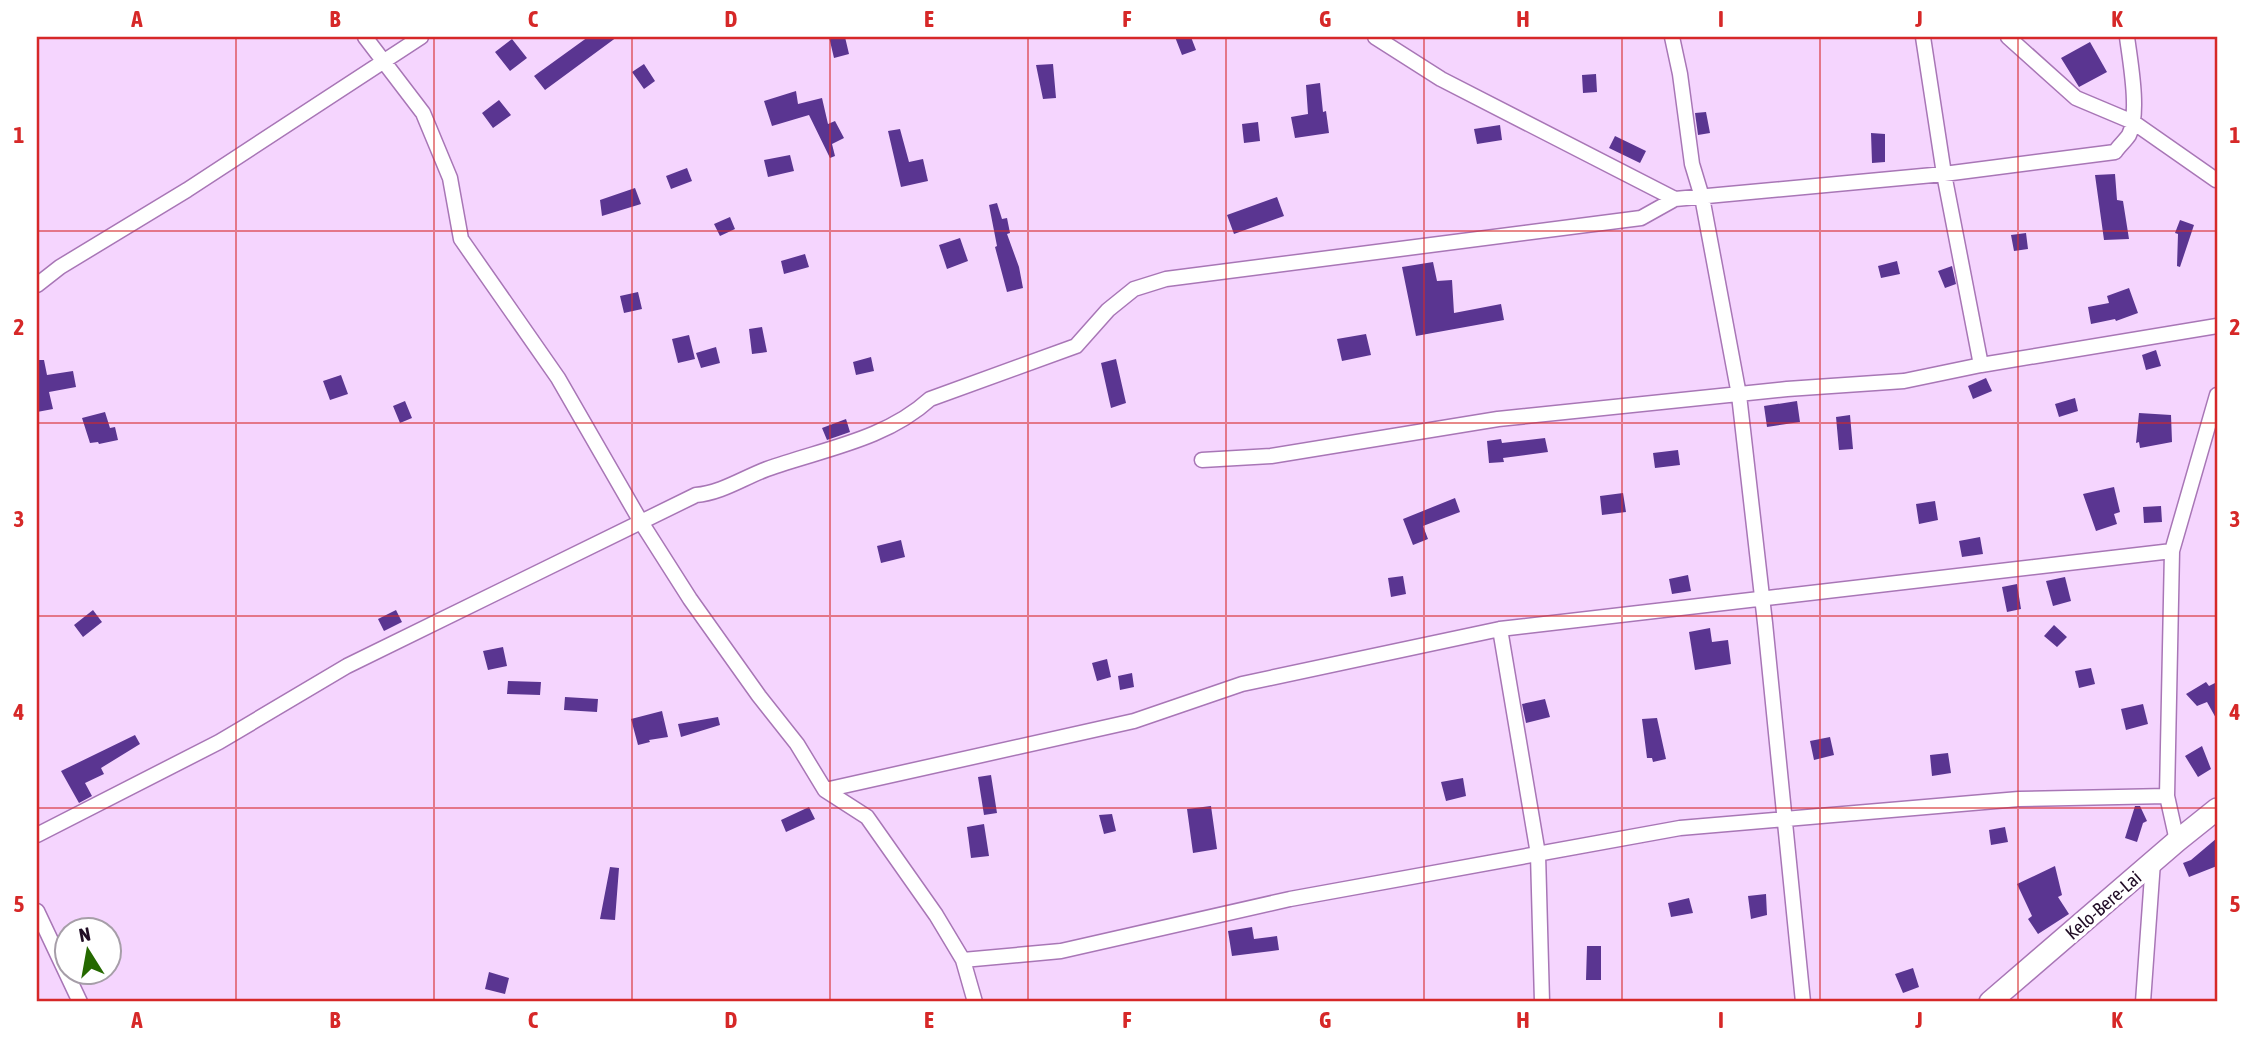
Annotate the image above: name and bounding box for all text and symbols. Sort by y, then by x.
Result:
text: A [130,6,143,32]
text: B [330,6,341,32]
text: C [528,6,539,32]
text: D [725,6,738,32]
text: E [924,6,934,32]
text: F [1122,6,1132,32]
text: G [1319,6,1331,32]
text: H [1516,6,1530,32]
text: I [1718,6,1724,32]
text: J [1914,6,1923,32]
text: K [2111,6,2123,32]
text: 1 [14,122,25,148]
text: 1 [2230,122,2241,148]
text: 2 [14,314,24,340]
text: 2 [2230,314,2240,340]
text: 3 [14,506,24,532]
text: 3 [2230,506,2240,532]
text: 4 [13,699,25,725]
text: 4 [2229,699,2241,725]
street label: Kelo-Bere-Lai [2061,866,2145,944]
text: 5 [14,891,25,917]
text: 5 [2230,891,2241,917]
north arrow [52,916,122,986]
text: N [77,922,92,946]
text: A [130,1007,143,1033]
text: B [330,1007,341,1033]
text: C [528,1007,539,1033]
text: D [725,1007,738,1033]
text: E [924,1007,934,1033]
text: F [1122,1007,1132,1033]
text: G [1319,1007,1331,1033]
text: H [1516,1007,1530,1033]
text: I [1718,1007,1724,1033]
text: J [1914,1007,1923,1033]
text: K [2111,1007,2123,1033]

